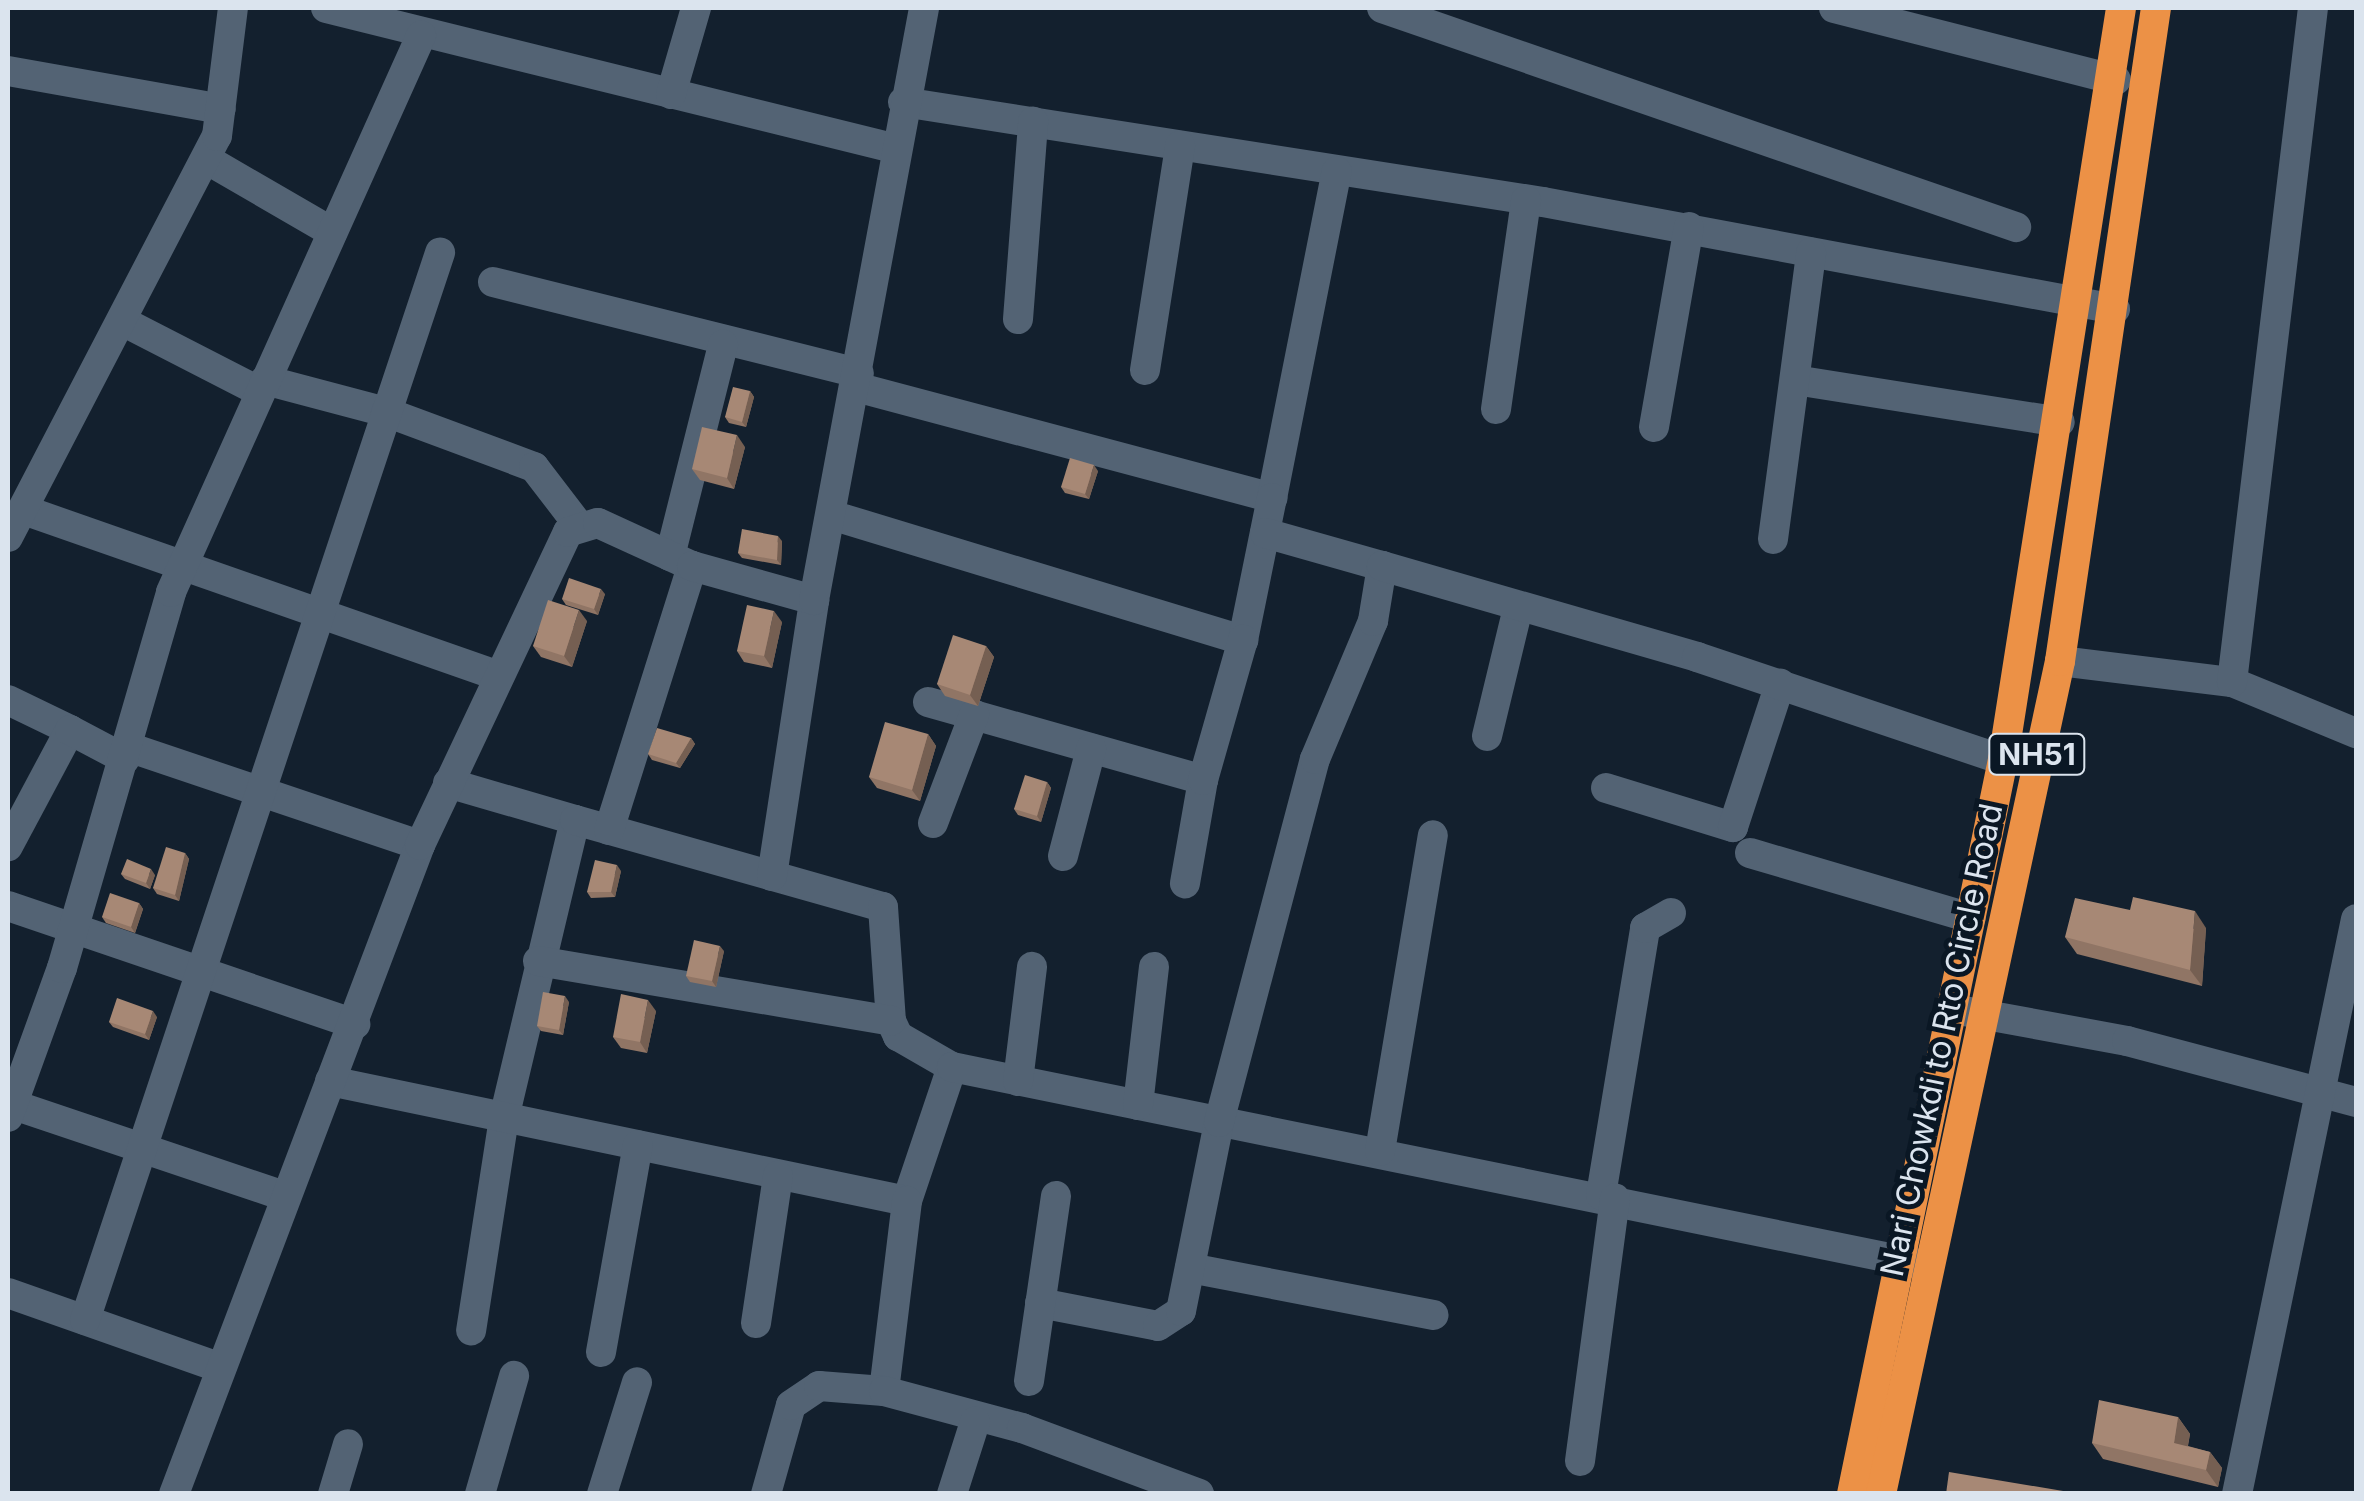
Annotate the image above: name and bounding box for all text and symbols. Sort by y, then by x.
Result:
road number: NH51 [1987,729,2087,779]
street label: Nari Chowkdi to Rto Circle Road [1873,800,2011,1280]

